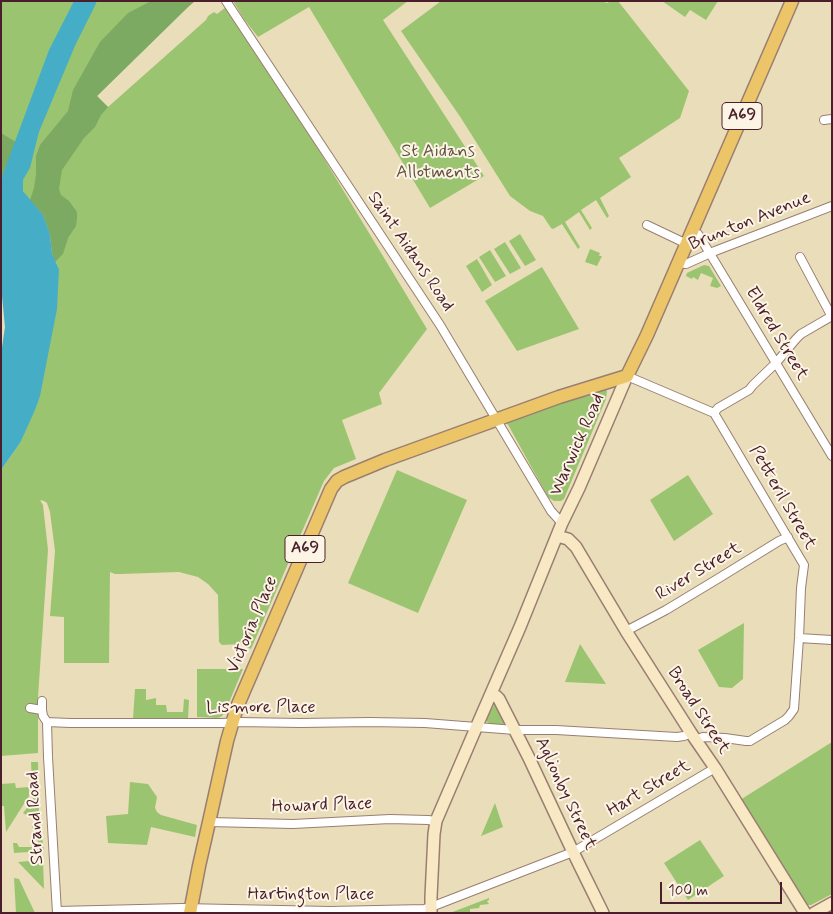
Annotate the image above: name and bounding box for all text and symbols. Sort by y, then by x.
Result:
road number: A69 [722,102,762,130]
park label: St Aidans Allotments [396,141,480,183]
street label: Saint Aidans Road [362,188,458,316]
street label: Brunton Avenue [686,188,814,256]
street label: Eldred Street [740,283,812,385]
street label: Warwick Road [546,390,610,500]
street label: Petteril Street [743,442,821,554]
road number: A69 [285,536,325,562]
street label: River Street [652,538,746,606]
street label: Victoria Place [223,573,283,677]
street label: Broad Street [662,663,734,759]
street label: Lismore Place [206,697,316,719]
street label: Aglionby Street [529,734,601,854]
street label: Hart Street [603,756,695,822]
street label: Strand Road [23,771,49,865]
street label: Howard Place [271,793,373,819]
scale bar [663,872,786,904]
text: 100 m [668,881,708,901]
street label: Hartington Place [248,884,374,906]

